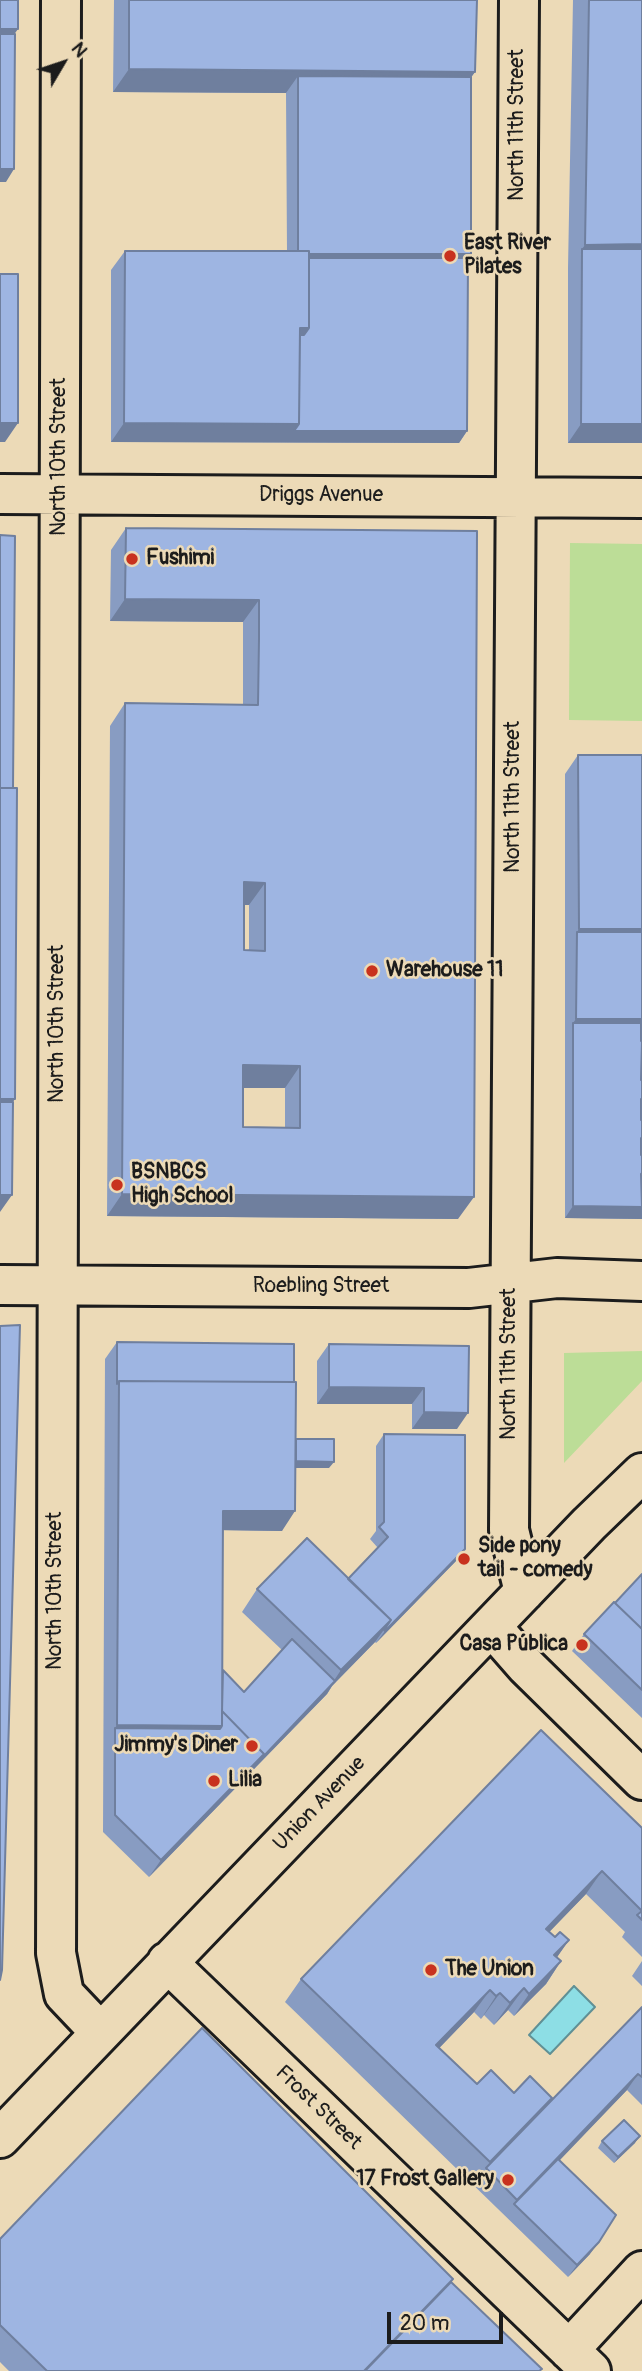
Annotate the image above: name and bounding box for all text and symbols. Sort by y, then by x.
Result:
north arrow [28,28,98,98]
text: N [66,37,93,62]
street label: North 11th Street [505,49,531,201]
place label: East River Pilates [464,231,551,281]
marker: East River Pilates [442,248,458,264]
street label: North 10th Street [47,378,73,536]
street label: Driggs Avenue [259,483,383,509]
place label: Fushimi [146,546,214,572]
marker: Fushimi [124,551,140,567]
street label: North 11th Street [501,721,527,873]
street label: North 10th Street [45,945,71,1103]
place label: Warehouse 11 [386,958,504,984]
marker: Warehouse 11 [364,963,380,979]
place label: BSNBCS High School [131,1160,234,1210]
marker: BSNBCS High School [109,1177,125,1193]
street label: Roebling Street [253,1274,389,1300]
street label: North 11th Street [497,1288,523,1440]
street label: North 10th Street [43,1512,69,1670]
place label: Side pony tail - comedy [478,1534,593,1584]
marker: Side pony tail - comedy [456,1551,472,1567]
place label: Casa Pública [460,1632,568,1658]
marker: Casa Pública [574,1637,590,1653]
place label: Jimmy's Diner [114,1733,238,1759]
marker: Jimmy's Diner [244,1738,260,1754]
street label: Union Avenue [269,1752,371,1856]
place label: Lilia [228,1768,262,1794]
marker: Lilia [206,1773,222,1789]
place label: The Union [445,1957,534,1983]
marker: The Union [423,1962,439,1978]
street label: Frost Street [270,2061,366,2155]
place label: 17 Frost Gallery [356,2167,494,2193]
marker: 17 Frost Gallery [500,2172,516,2188]
scale bar [390,2298,505,2342]
text: 20 m [400,2310,449,2337]

